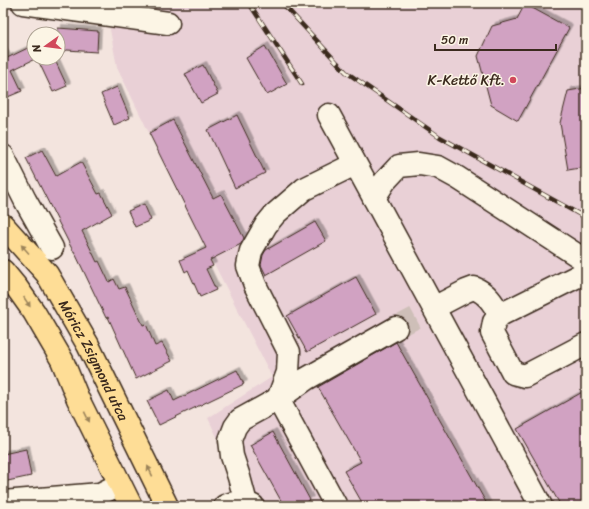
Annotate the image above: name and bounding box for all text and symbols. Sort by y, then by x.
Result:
north arrow [26,26,66,66]
scale bar [435,26,556,52]
text: 50 m [441,29,468,51]
text: N [27,42,47,55]
place label: K-Kettő Kft. [428,68,505,93]
marker: K-Kettő Kft. [508,75,518,85]
one-way arrow [20,244,30,254]
street label: Móricz Zsigmond utca [52,295,136,426]
one-way arrow [23,297,31,307]
one-way arrow [84,411,90,423]
one-way arrow [147,465,153,477]

